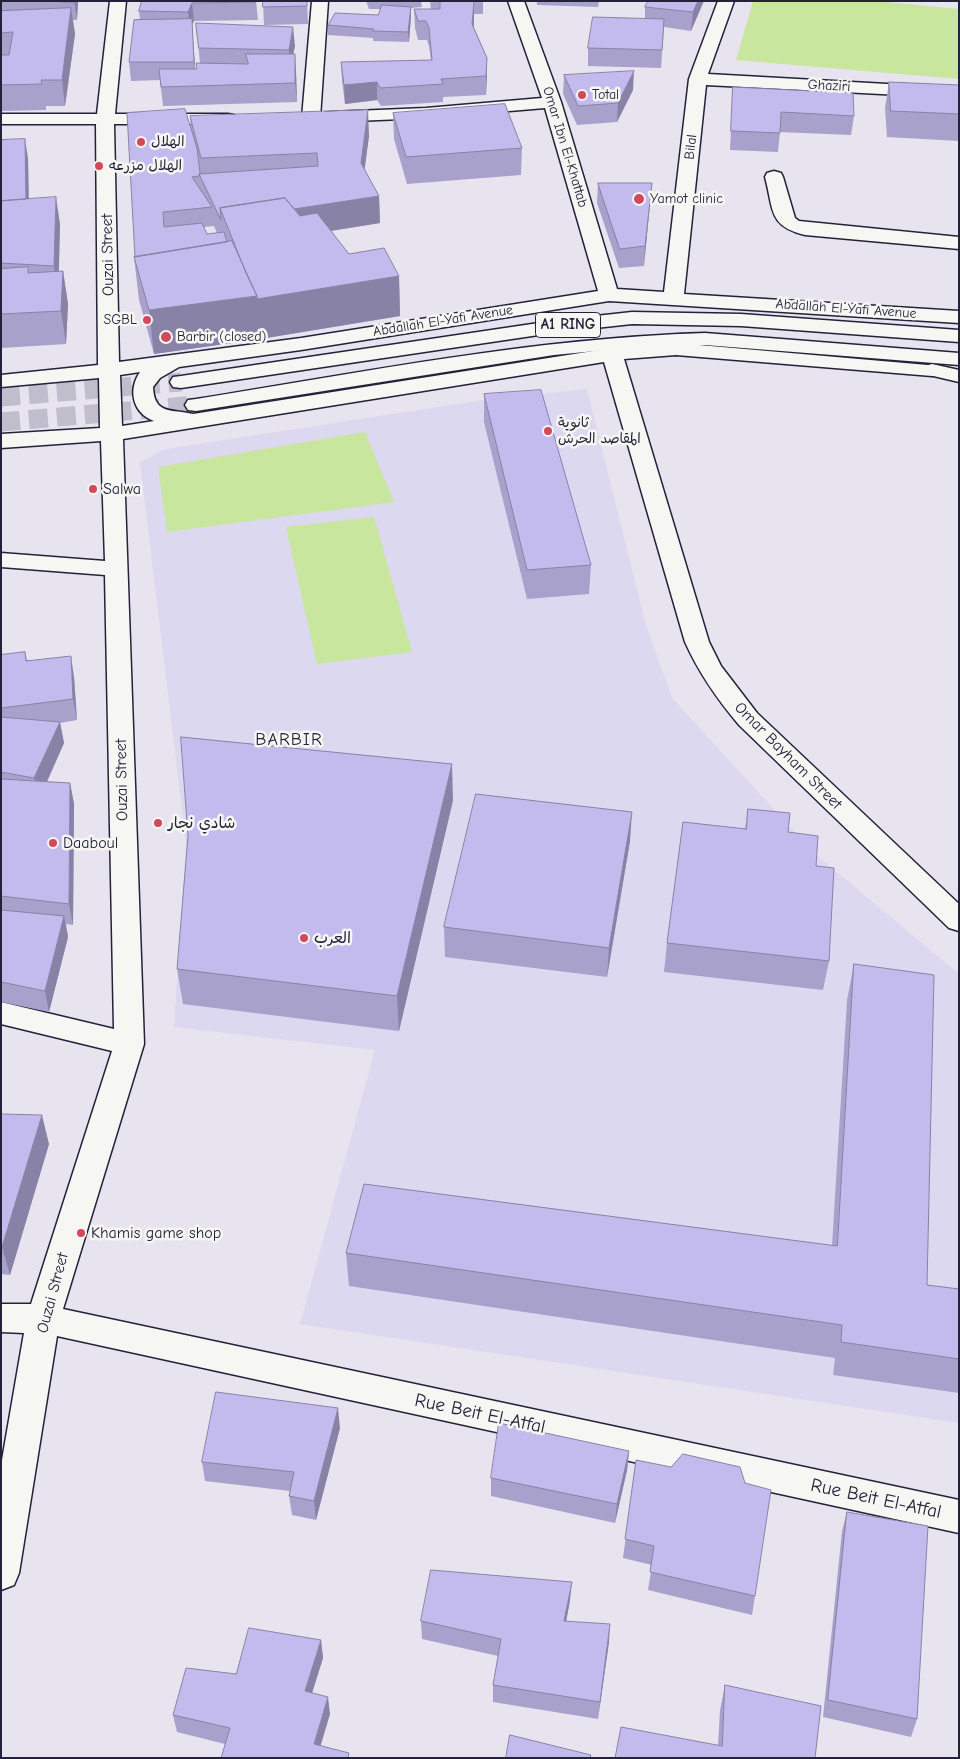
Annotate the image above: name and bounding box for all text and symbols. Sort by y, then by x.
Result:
street label: Ghaziri [807,76,851,96]
street label: Omar Ibn El-Khattab [539,85,591,209]
place label: Total [592,87,619,103]
marker: Total [576,89,588,101]
place label: الهلال [151,134,185,150]
street label: Bilal [681,134,701,160]
marker: الهلال [135,136,147,148]
place label: الهلال مزرعه [109,158,182,174]
marker: الهلال مزرعه [93,160,105,172]
place label: Yamot clinic [650,191,723,207]
marker: Yamot clinic [632,192,646,206]
street label: Ouzai Street [98,214,118,296]
street label: Abdallah El-Yafi Avenue [775,296,917,322]
street label: Abdallah El-Yafi Avenue [372,302,514,340]
place label: SGBL [104,312,137,328]
road number: A1 RING [536,312,600,338]
marker: SGBL [141,314,153,326]
place label: Barbir (closed) [177,329,266,345]
marker: Barbir (closed) [159,330,173,344]
place label: ثانوية المقاصد الحرش [558,415,641,448]
marker: ثانوية المقاصد الحرش [542,425,554,437]
place label: Salwa [103,479,141,499]
marker: Salwa [87,483,99,495]
street label: Omar Bayham Street [730,698,846,814]
district label: BARBIR [255,729,323,751]
street label: Ouzai Street [112,739,132,821]
place label: شادي نجار [168,813,235,833]
marker: شادي نجار [152,817,164,829]
place label: Daaboul [63,833,118,853]
marker: Daaboul [47,837,59,849]
place label: العرب [314,928,351,948]
marker: العرب [298,932,310,944]
place label: Khamis game shop [91,1223,221,1243]
marker: Khamis game shop [75,1227,87,1239]
street label: Ouzai Street [33,1251,73,1335]
street label: Rue Beit El-Atfal [413,1389,547,1439]
street label: Rue Beit El-Atfal [809,1474,943,1524]

